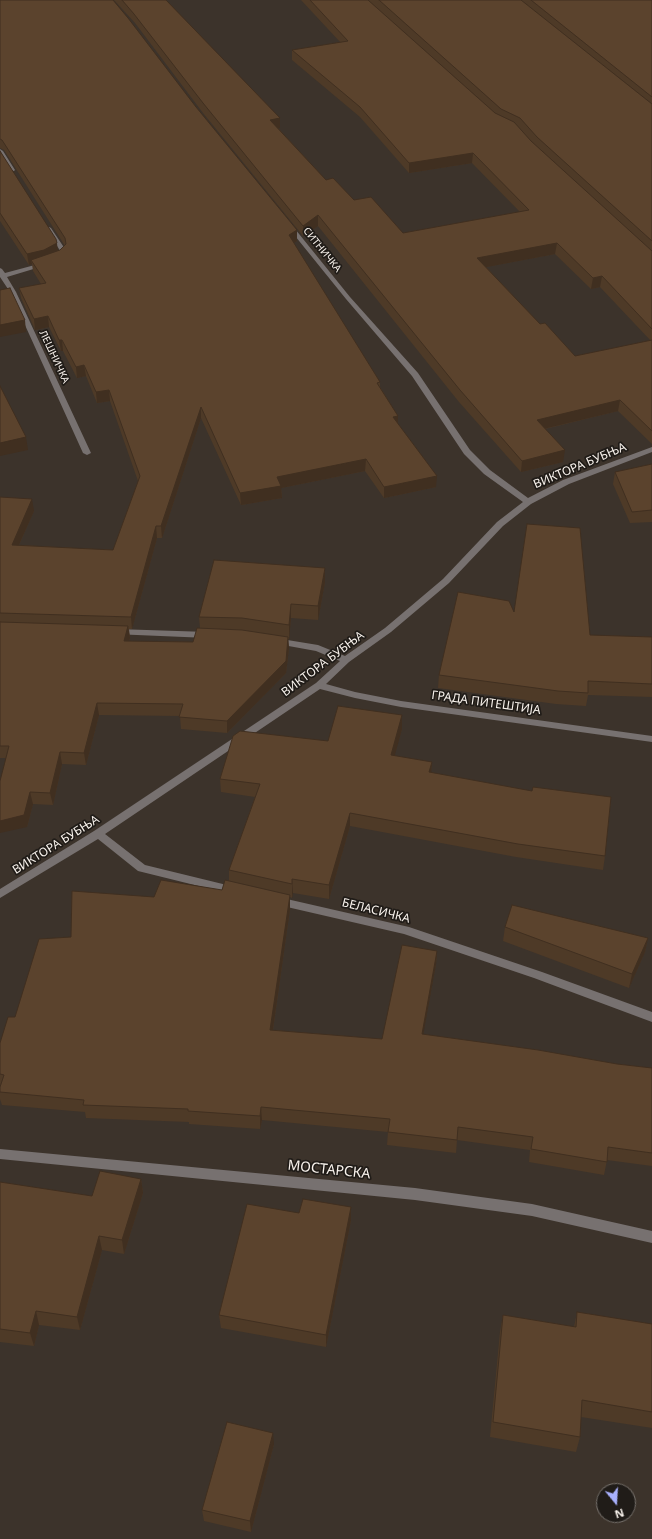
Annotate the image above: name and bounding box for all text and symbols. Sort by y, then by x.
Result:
street label: СИТНИЧКА [300,225,344,275]
street label: ЛЕШНИЧКА [36,329,72,385]
street label: ВИКТОРА БУБЊА [531,440,629,492]
street label: ВИКТОРА БУБЊА [279,628,367,700]
street label: ГРАДА ПИТЕШТИЈА [430,688,542,718]
street label: ВИКТОРА БУБЊА [10,813,102,877]
street label: БЕЛАСИЧКА [340,896,412,926]
street label: МОСТАРСКА [287,1157,371,1183]
north arrow [596,1483,636,1523]
text: N [613,1505,626,1522]

